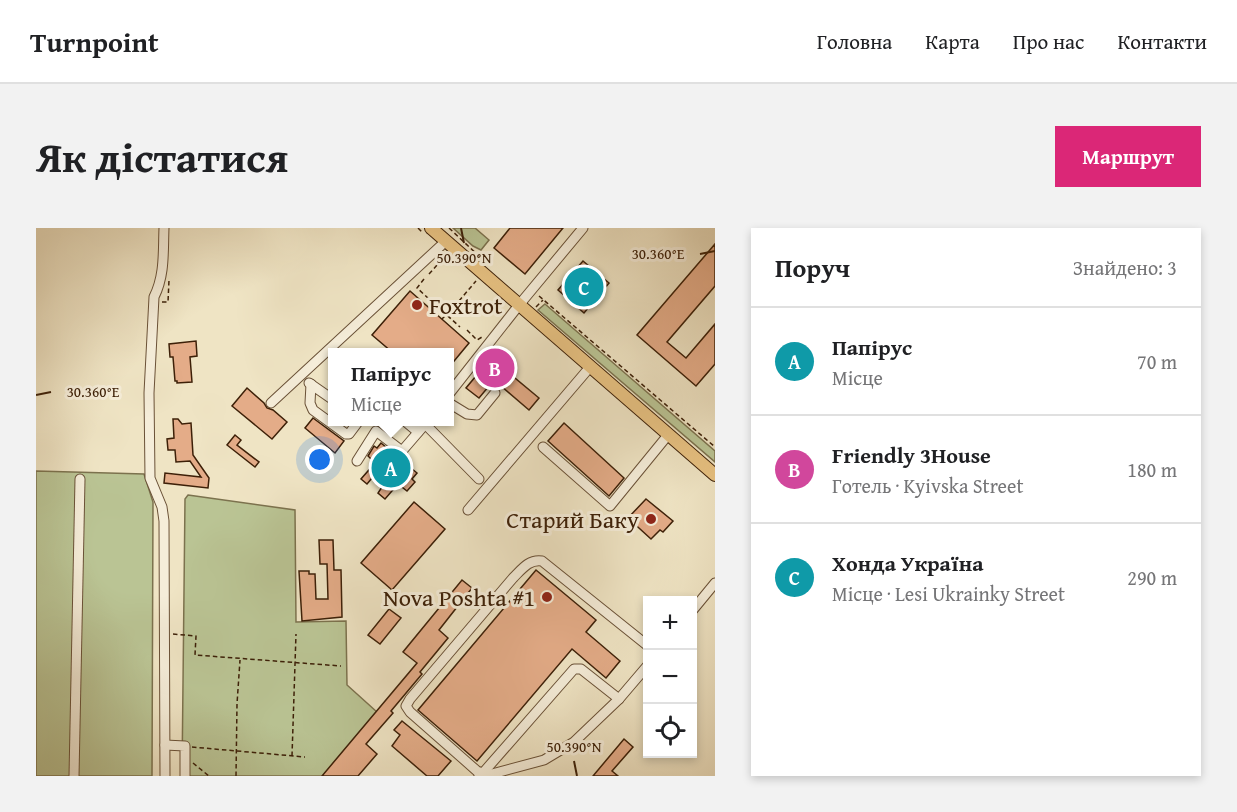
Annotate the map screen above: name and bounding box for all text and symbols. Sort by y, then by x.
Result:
text: Turnpoint [30,21,159,62]
text: Головна [817,26,892,57]
text: Карта [925,26,980,57]
text: Про нас [1013,26,1084,57]
text: Контакти [1117,26,1207,57]
text: Як дістатися [36,126,288,187]
button: Маршрут [1055,126,1201,187]
text: 30.360°E [632,243,685,264]
text: 50.390°N [437,247,492,268]
text: Поруч [775,248,850,287]
text: Знайдено: 3 [1073,253,1177,282]
pin: C [564,264,604,310]
place label: Foxtrot [429,288,503,323]
marker: Foxtrot [410,298,424,312]
text: Папірус [832,331,912,363]
pin: B [476,346,514,390]
text: A [788,347,801,376]
text: 70 m [1137,347,1177,376]
popup [328,348,454,426]
text: Папірус [351,357,431,389]
text: Місце [832,363,883,392]
text: 30.360°E [67,381,120,402]
text: Місце [351,389,402,418]
text: Friendly 3House [832,439,991,471]
your location [305,445,334,474]
pin: A [372,446,410,490]
text: B [788,455,801,484]
text: 180 m [1127,455,1177,484]
text: Готель · Kyivska Street [832,471,1023,500]
place label: Старий Баку [506,502,639,537]
marker: Старий Баку [644,512,658,526]
text: Хонда Україна [832,547,984,579]
text: C [789,563,800,592]
text: 290 m [1127,563,1177,592]
text: Місце · Lesi Ukrainky Street [832,579,1065,608]
place label: Nova Poshta #1 [383,580,535,615]
marker: Nova Poshta #1 [540,590,554,604]
map controls [643,596,697,758]
button: + [643,596,697,650]
button: − [643,650,697,704]
button: locate [643,704,697,758]
text: 50.390°N [547,736,602,757]

